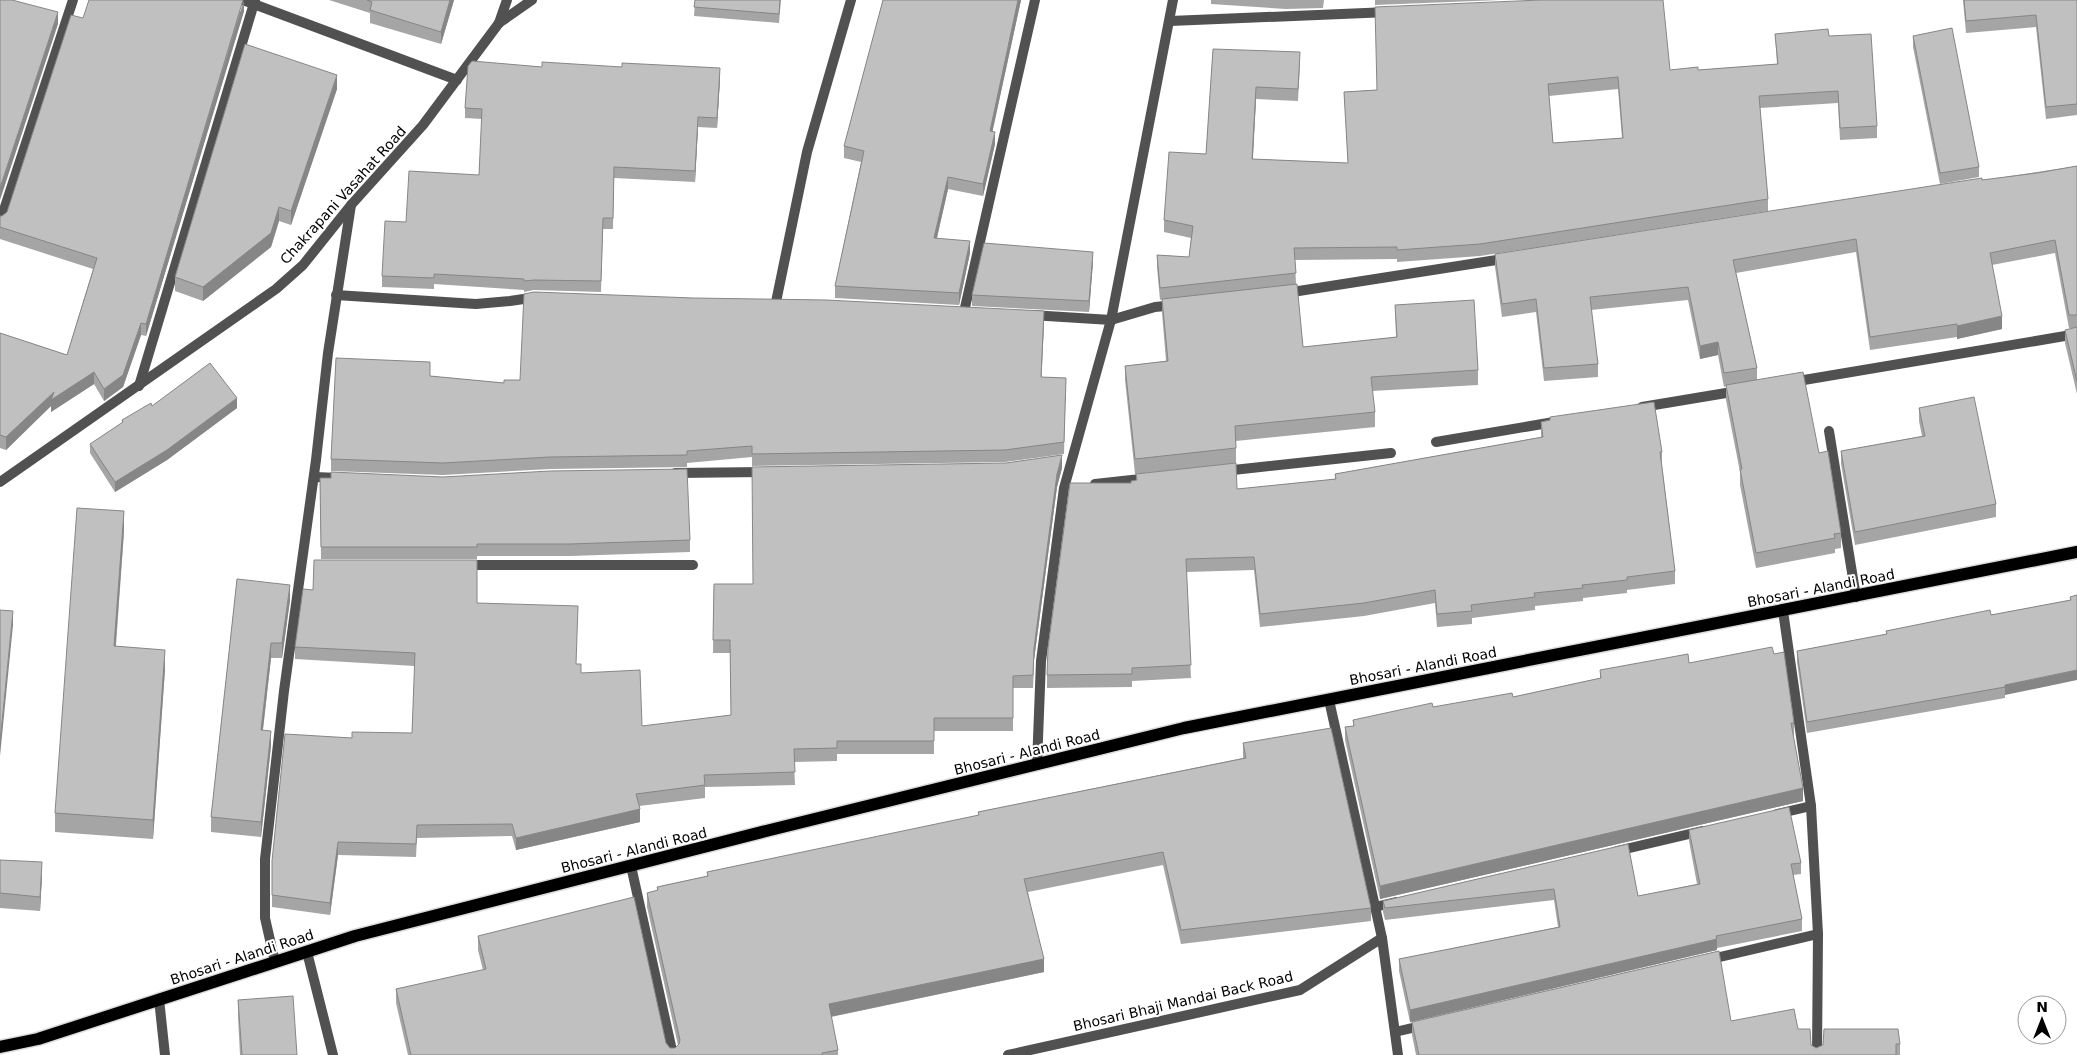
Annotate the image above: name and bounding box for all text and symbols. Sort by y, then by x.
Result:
street label: Chakrapani Vasahat Road [277,123,409,267]
street label: Bhosari - Alandi Road [1746,566,1896,610]
street label: Bhosari - Alandi Road [1348,644,1498,688]
street label: Bhosari - Alandi Road [952,726,1102,778]
street label: Bhosari - Alandi Road [559,824,709,876]
street label: Bhosari - Alandi Road [168,926,316,988]
street label: Bhosari Bhaji Mandai Back Road [1071,968,1295,1034]
north arrow [2017,995,2067,1045]
text: N [2036,999,2048,1015]

